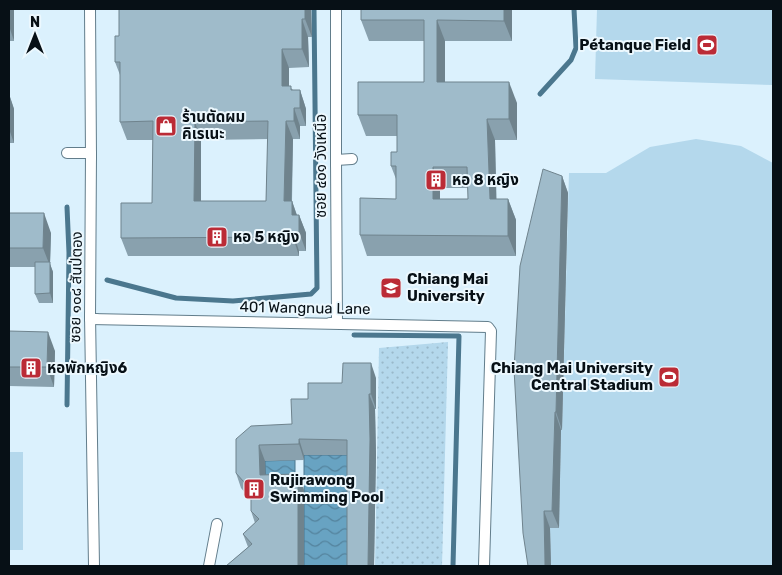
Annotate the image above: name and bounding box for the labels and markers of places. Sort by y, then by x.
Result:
sports icon: Pétanque Field [695,33,719,57]
place label: Pétanque Field [579,36,691,54]
place label: ร้านตัดผม คิเรเนะ [182,108,245,143]
shop icon: ร้านตัดผม คิเรเนะ [154,114,178,138]
building icon: หอ 8 หญิง [424,168,448,192]
place label: หอ 8 หญิง [452,171,519,189]
building icon: หอ 5 หญิง [205,225,229,249]
place label: หอ 5 หญิง [233,228,299,246]
place label: Chiang Mai University [407,270,488,305]
school or university icon: Chiang Mai University [379,276,403,300]
building icon: หอพักหญิง6 [19,356,43,380]
place label: หอพักหญิง6 [47,359,127,377]
place label: Chiang Mai University Central Stadium [491,359,653,394]
sports icon: Chiang Mai University Central Stadium [657,365,681,389]
place label: Rujirawong Swimming Pool [270,471,384,506]
building icon: Rujirawong Swimming Pool [242,477,266,501]

